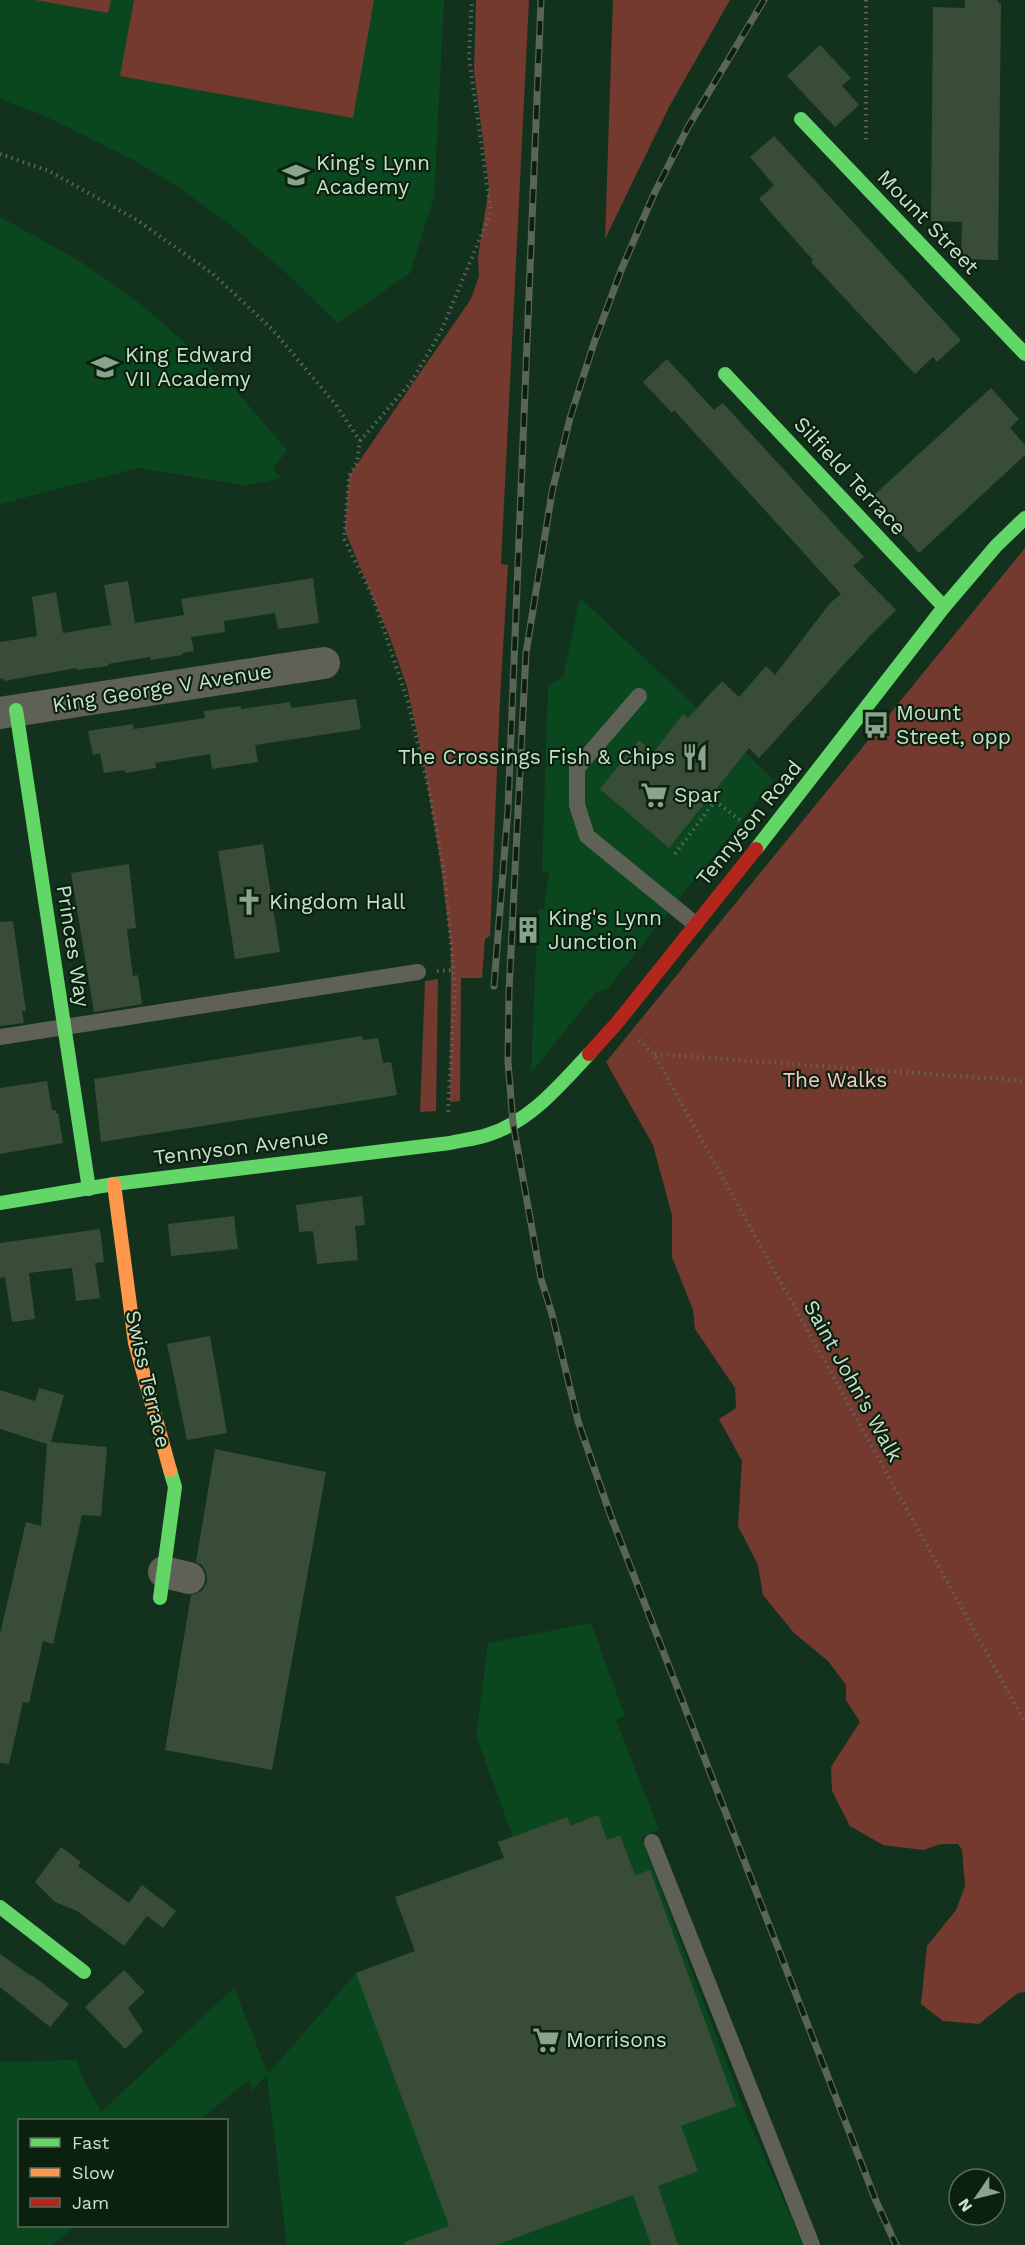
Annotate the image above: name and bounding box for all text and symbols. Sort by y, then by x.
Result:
place label: King's Lynn Academy [316,150,430,199]
school or university icon: King's Lynn Academy [281,160,311,190]
street label: Mount Street [872,164,984,279]
place label: King Edward VII Academy [125,342,252,391]
school or university icon: King Edward VII Academy [90,352,120,382]
street label: Silfield Terrace [789,411,912,540]
street label: King George V Avenue [50,658,273,717]
place label: Mount Street, opp [896,700,1011,749]
bus stop icon: Mount Street, opp [861,710,891,740]
restaurant icon: The Crossings Fish & Chips [680,742,710,772]
place label: The Crossings Fish & Chips [398,744,675,769]
street label: Tennyson Road [690,755,807,890]
supermarket icon: Spar [639,780,669,810]
place label: Spar [674,782,721,807]
street label: Princes Way [52,883,95,1009]
church icon: Kingdom Hall [234,887,264,917]
place label: Kingdom Hall [269,889,406,914]
place label: King's Lynn Junction [548,905,662,954]
building icon: King's Lynn Junction [513,915,543,945]
park label: The Walks [783,1067,887,1092]
street label: Tennyson Avenue [152,1123,330,1170]
street label: Saint John's Walk [799,1296,908,1466]
street label: Swiss Terrace [121,1308,176,1450]
supermarket icon: Morrisons [531,2025,561,2055]
place label: Morrisons [566,2027,667,2052]
legend [18,2119,228,2227]
text: Fast [72,2132,110,2153]
text: Slow [72,2162,115,2183]
north arrow [947,2167,1007,2227]
text: Jam [72,2192,109,2213]
text: N [954,2195,976,2216]

